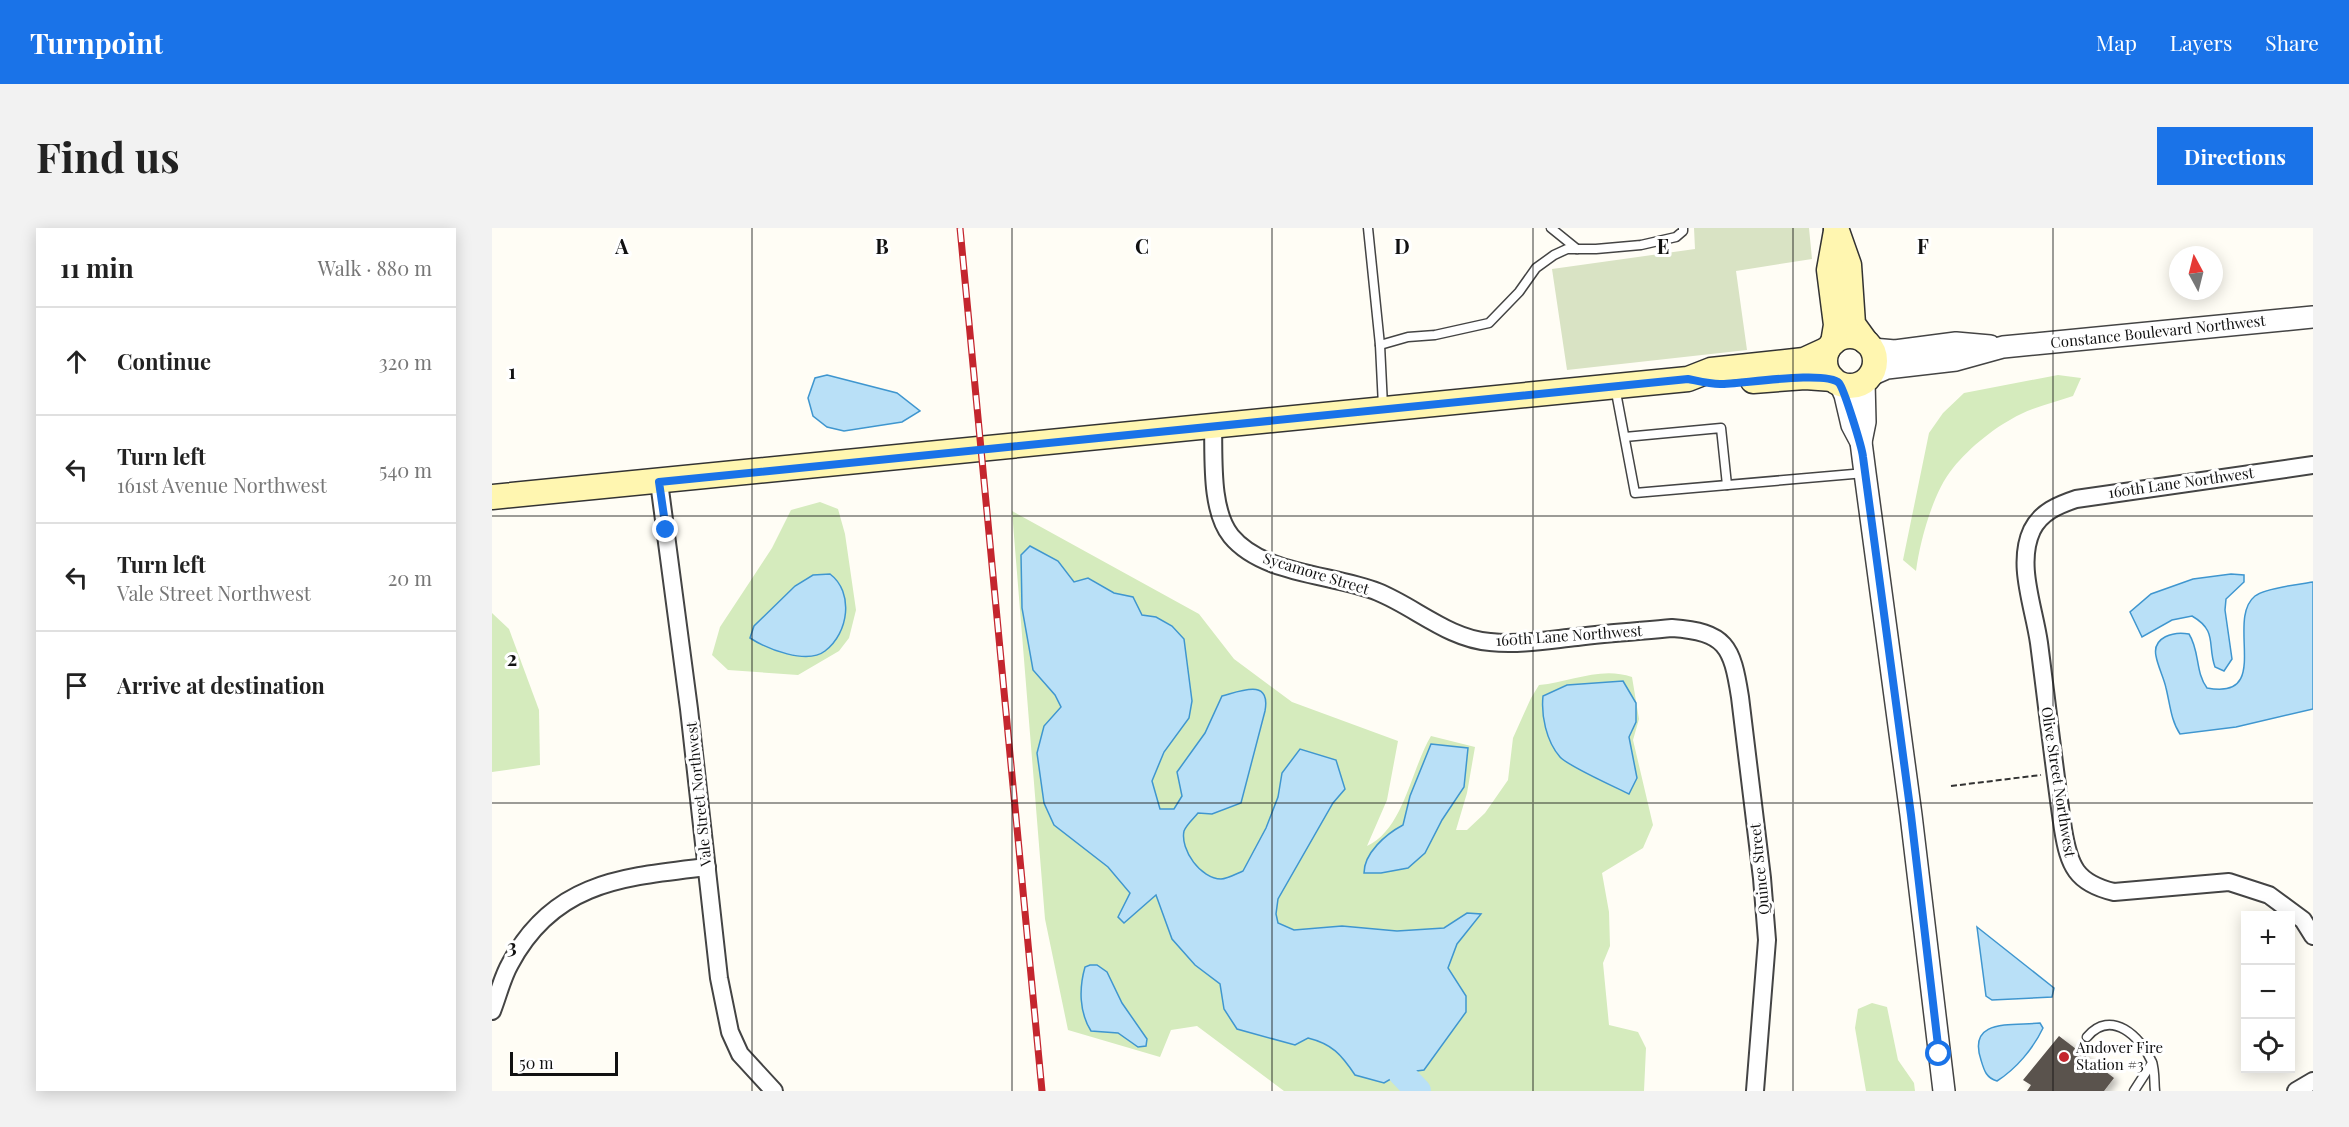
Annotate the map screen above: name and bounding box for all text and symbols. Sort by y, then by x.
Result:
text: Turnpoint [30,24,163,61]
text: Map [2096,28,2137,56]
text: Layers [2170,28,2232,56]
text: Share [2265,28,2319,56]
button: Directions [2157,127,2313,185]
text: Find us [36,128,180,184]
text: A [614,232,629,259]
text: B [875,232,889,259]
text: C [1135,232,1149,259]
text: D [1394,232,1410,259]
text: E [1657,232,1669,259]
text: F [1917,232,1929,259]
north arrow [2169,246,2223,300]
text: 11 min [60,250,134,285]
text: Walk · 880 m [318,254,432,281]
street label: Constance Boulevard Northwest [2049,310,2267,352]
icon: ahead [60,345,93,378]
text: Continue [117,346,211,376]
text: 320 m [379,348,432,375]
text: 1 [508,357,516,384]
text: Turn left [117,441,206,471]
icon: left [60,453,93,486]
text: 540 m [379,456,432,483]
street label: 160th Lane Northwest [2107,462,2256,502]
text: 161st Avenue Northwest [117,471,327,498]
route end [652,516,678,542]
street label: Sycamore Street [1261,547,1372,599]
text: Turn left [117,549,206,579]
icon: left [60,561,93,594]
text: 20 m [388,564,432,591]
text: Vale Street Northwest [117,579,311,606]
street label: 160th Lane Northwest [1495,620,1644,650]
text: 2 [507,644,517,671]
icon: arrive [60,669,93,702]
text: Arrive at destination [117,670,325,700]
street label: Olive Street Northwest [2037,705,2081,859]
street label: Vale Street Northwest [680,720,716,868]
street label: Quince Street [1744,822,1774,916]
map controls [2241,911,2295,1073]
button: + [2241,911,2295,965]
text: 3 [507,932,517,959]
button: − [2241,965,2295,1019]
button: locate [2241,1019,2295,1073]
place label: Andover Fire Station #3 [2075,1037,2163,1074]
route start [1925,1040,1951,1066]
scale bar [510,1049,618,1076]
marker: Andover Fire Station #3 [2057,1050,2071,1064]
text: 50 m [519,1052,553,1073]

